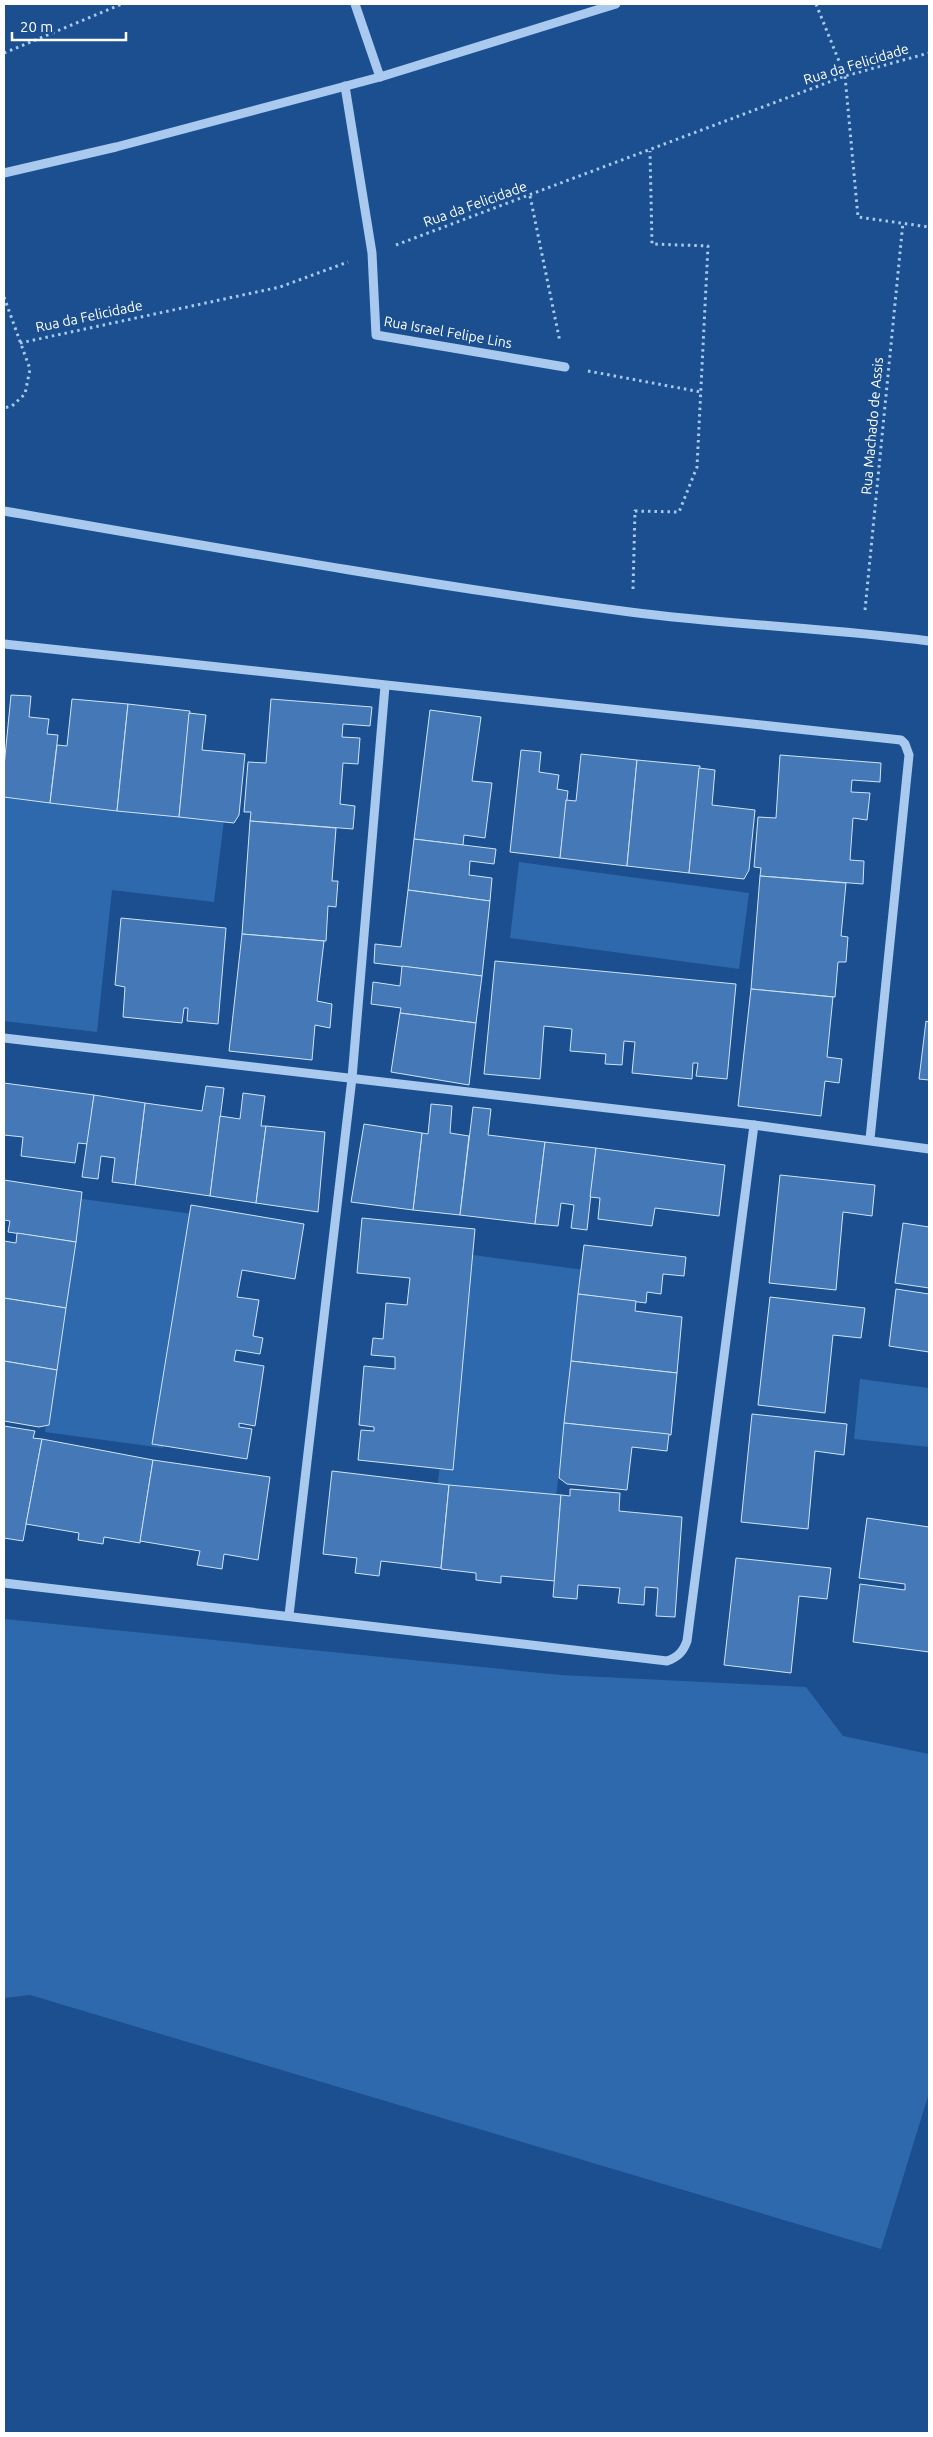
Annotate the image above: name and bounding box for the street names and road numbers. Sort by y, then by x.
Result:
street label: Rua da Felicidade [802,40,910,88]
street label: Rua da Felicidade [421,178,529,230]
street label: Rua da Felicidade [34,297,144,335]
street label: Rua Israel Felipe Lins [383,313,513,351]
street label: Rua Machado de Assis [858,357,886,495]

